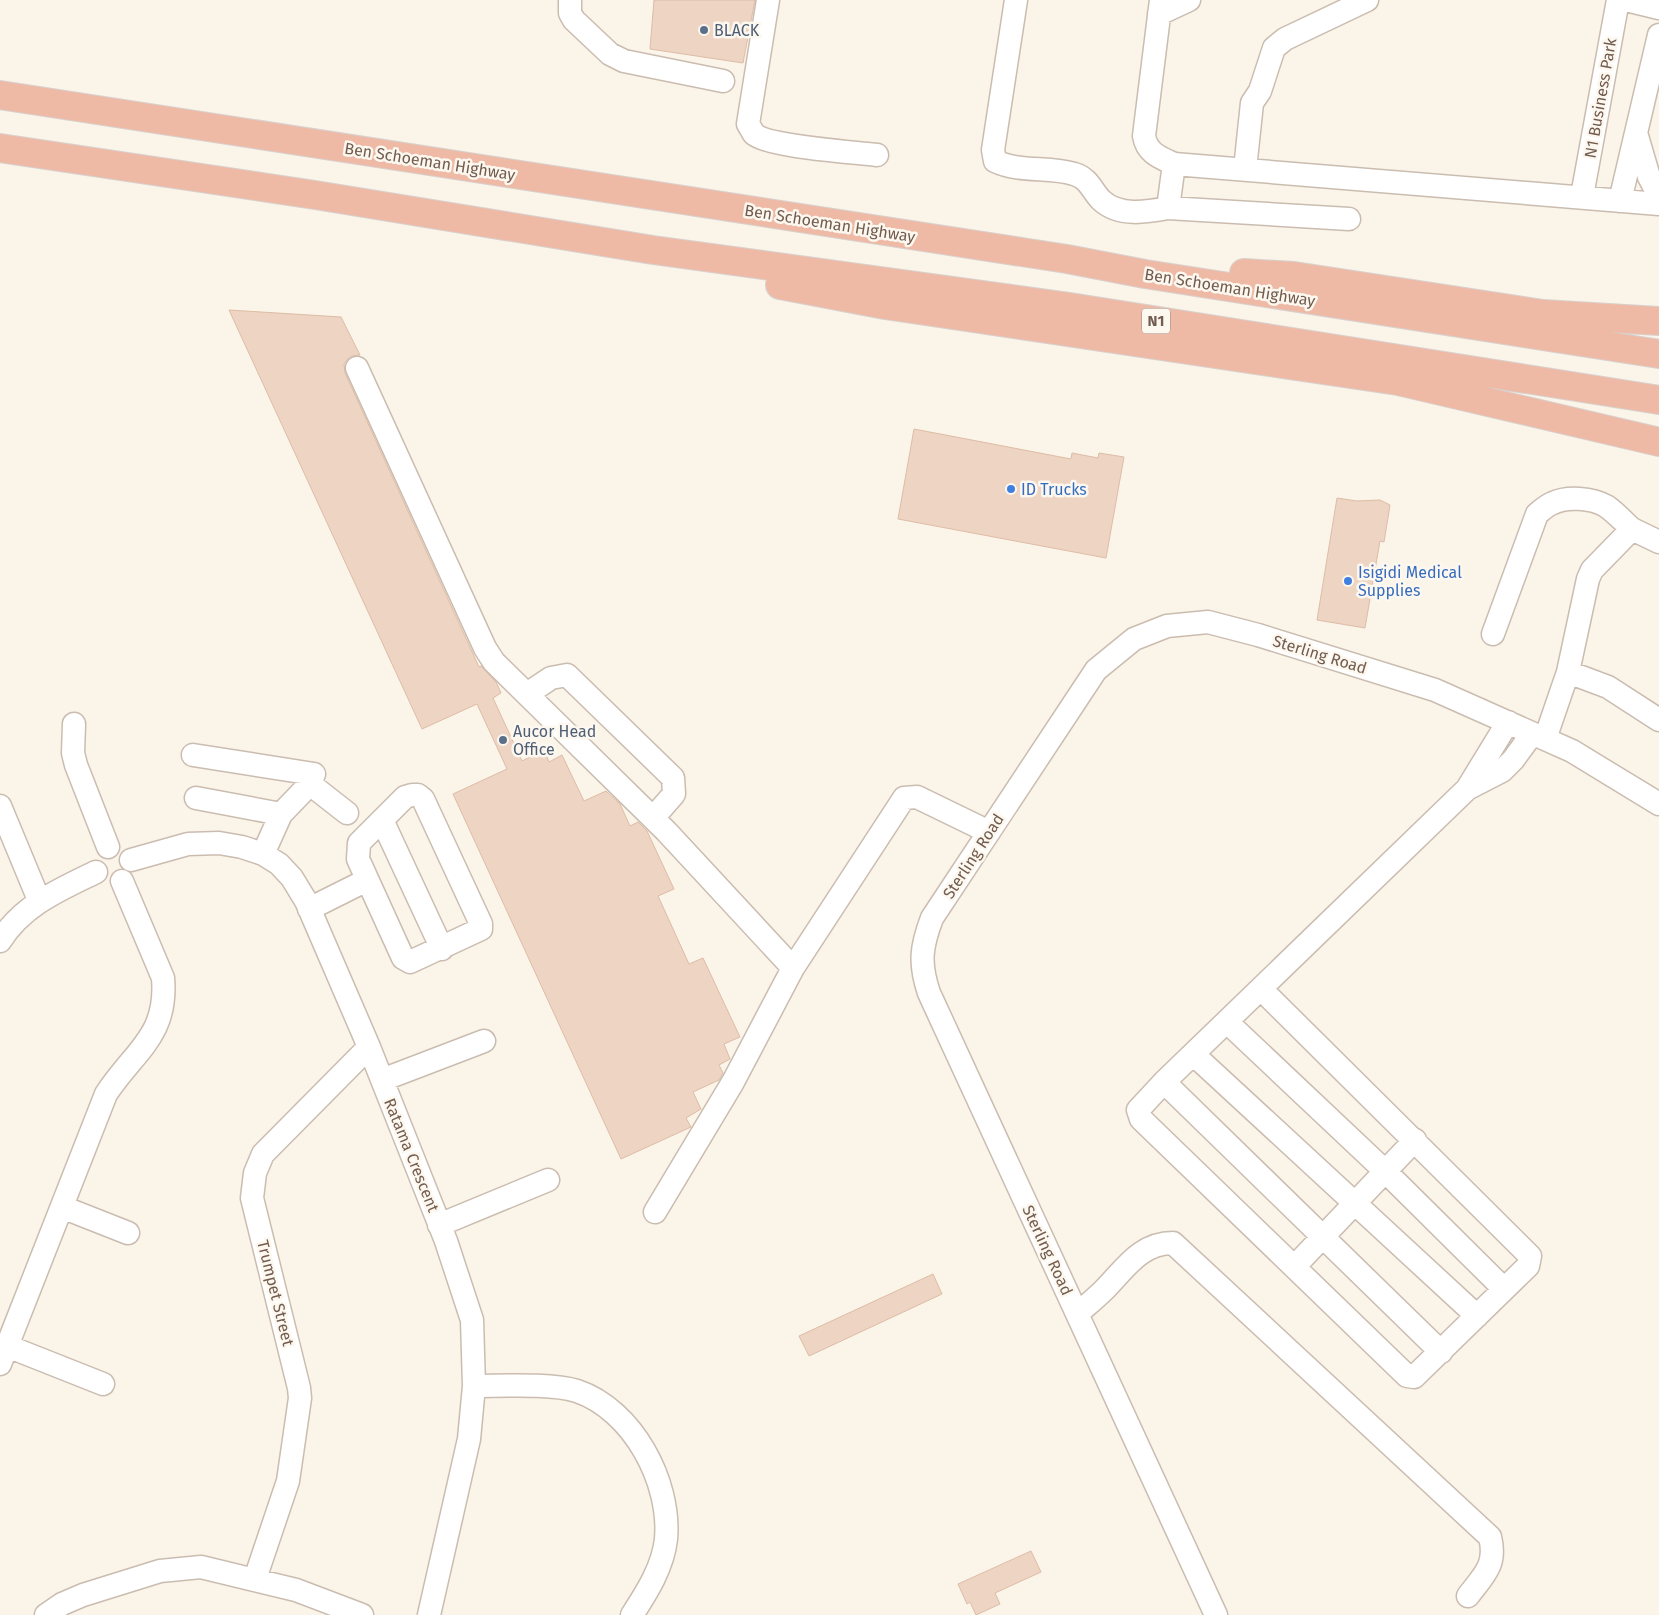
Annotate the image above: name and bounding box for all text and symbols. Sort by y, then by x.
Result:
place label: BLACK [714,21,760,40]
marker: BLACK [698,24,710,36]
street label: N1 Business Park [1581,36,1621,160]
street label: Ben Schoeman Highway [343,139,517,184]
street label: Ben Schoeman Highway [743,201,917,246]
street label: Ben Schoeman Highway [1143,265,1317,310]
road number: N1 [1142,308,1170,334]
place label: ID Trucks [1021,480,1087,499]
marker: ID Trucks [1005,483,1017,495]
place label: Isigidi Medical Supplies [1358,563,1462,600]
marker: Isigidi Medical Supplies [1342,575,1354,587]
street label: Sterling Road [1271,631,1369,678]
place label: Aucor Head Office [513,722,596,759]
marker: Aucor Head Office [497,734,509,746]
street label: Sterling Road [939,810,1008,902]
street label: Ratama Crescent [380,1096,443,1215]
street label: Sterling Road [1018,1202,1077,1298]
street label: Trumpet Street [253,1238,298,1348]

